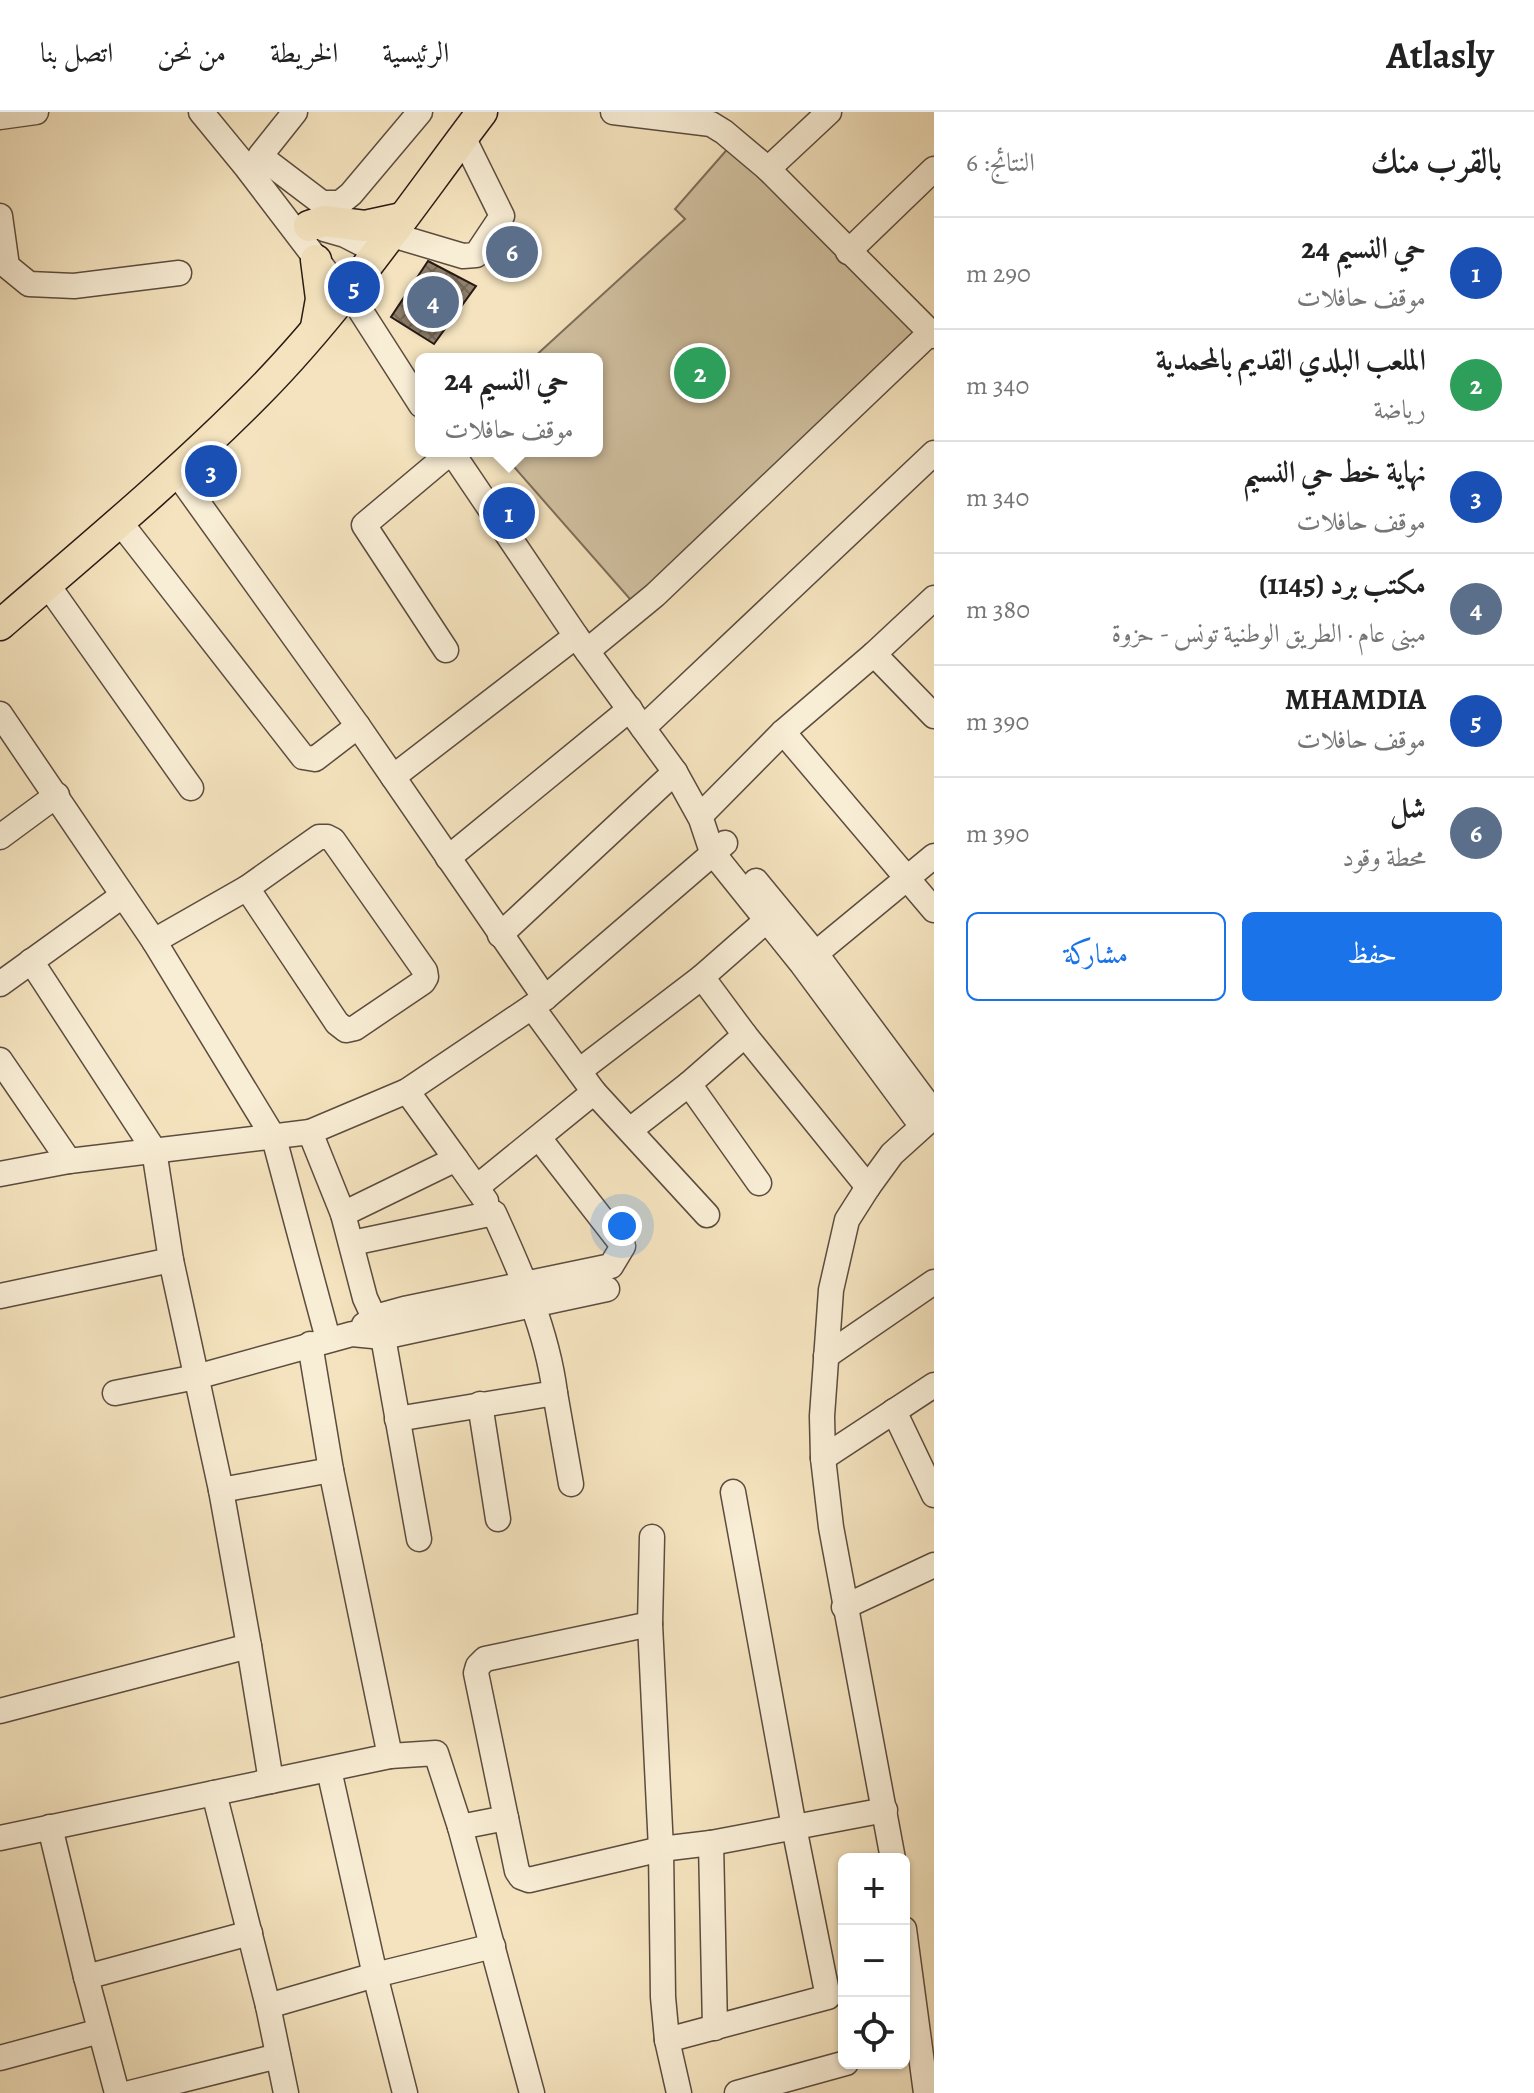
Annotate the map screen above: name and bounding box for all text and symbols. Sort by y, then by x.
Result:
text: Atlasly [1386,29,1494,81]
text: اتصل بنا [40,34,113,72]
text: من نحن [157,34,226,72]
text: الخريطة [270,34,338,72]
text: الرئيسية [382,34,449,72]
text: بالقرب منك [1370,137,1502,184]
text: النتائج: 6 [966,145,1035,180]
pin: 6 [486,222,538,282]
text: حي النسيم 24 [1301,228,1426,268]
text: 290 m [966,256,1031,291]
text: 1 [1471,256,1481,291]
pin: 5 [328,257,380,317]
pin: 4 [407,272,459,332]
text: موقف حافلات [1297,280,1426,315]
text: الملعب البلدي القديم بالمحمدية [1156,340,1426,380]
pin: 2 [674,343,726,403]
popup [415,353,603,457]
text: حي النسيم 24 [444,360,569,400]
text: 340 m [966,368,1029,403]
text: 2 [1470,368,1482,403]
text: رياضة [1374,392,1426,427]
text: موقف حافلات [444,412,574,447]
pin: 3 [185,441,237,501]
text: نهاية خط حي النسيم [1243,452,1426,492]
text: 340 m [966,480,1029,515]
text: 3 [1470,480,1482,515]
pin: 1 [483,483,535,543]
text: موقف حافلات [1297,504,1426,539]
text: مكتب برد (1145) [1259,564,1426,604]
text: 380 m [966,592,1030,627]
text: 4 [1470,592,1482,627]
text: مبنى عام · الطريق الوطنية تونس - حزوة [1112,616,1426,651]
text: MHAMDIA [1285,679,1426,719]
text: 390 m [966,704,1029,739]
text: 5 [1470,704,1482,739]
text: موقف حافلات [1297,722,1426,757]
text: شل [1390,788,1426,828]
text: 390 m [966,816,1029,851]
text: 6 [1470,816,1482,851]
text: محطة وقود [1342,840,1426,875]
button: مشاركة [966,912,1226,1001]
button: حفظ [1242,912,1502,1001]
your location [602,1206,642,1246]
map controls [838,1853,910,2069]
button: + [838,1853,910,1925]
button: − [838,1925,910,1997]
button: locate [838,1997,910,2069]

